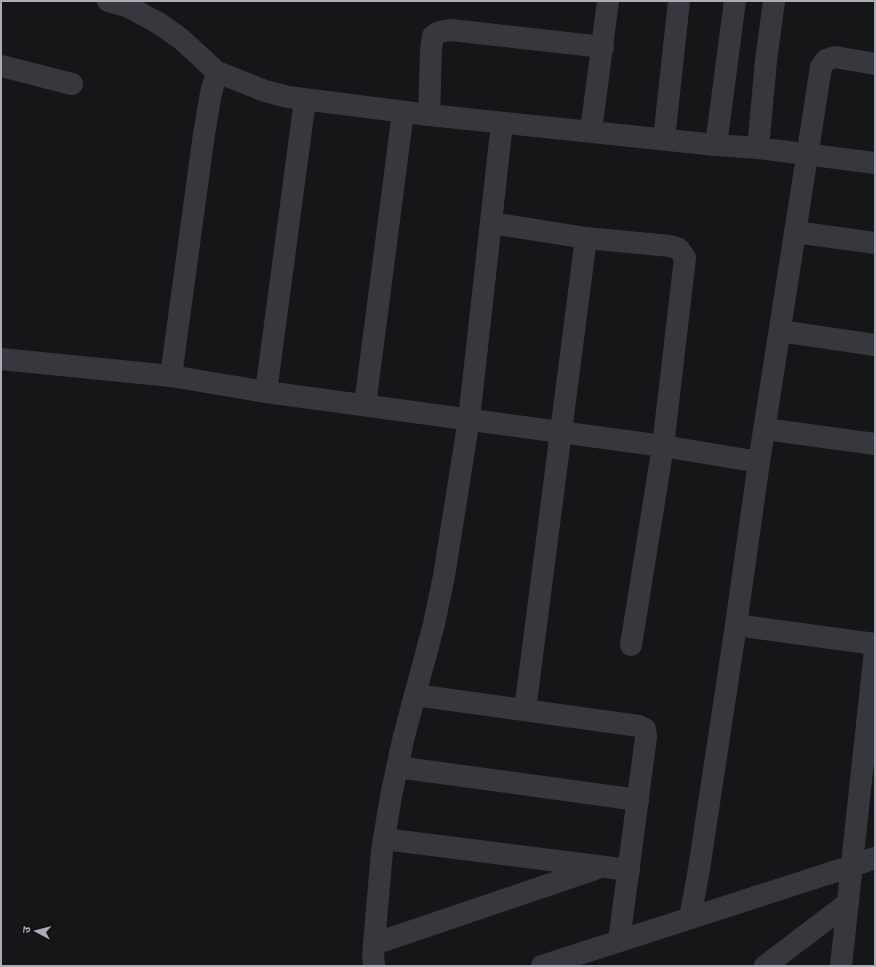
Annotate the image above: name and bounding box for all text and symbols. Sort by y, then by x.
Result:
north arrow [16,911,56,951]
text: उ [19,925,33,934]

